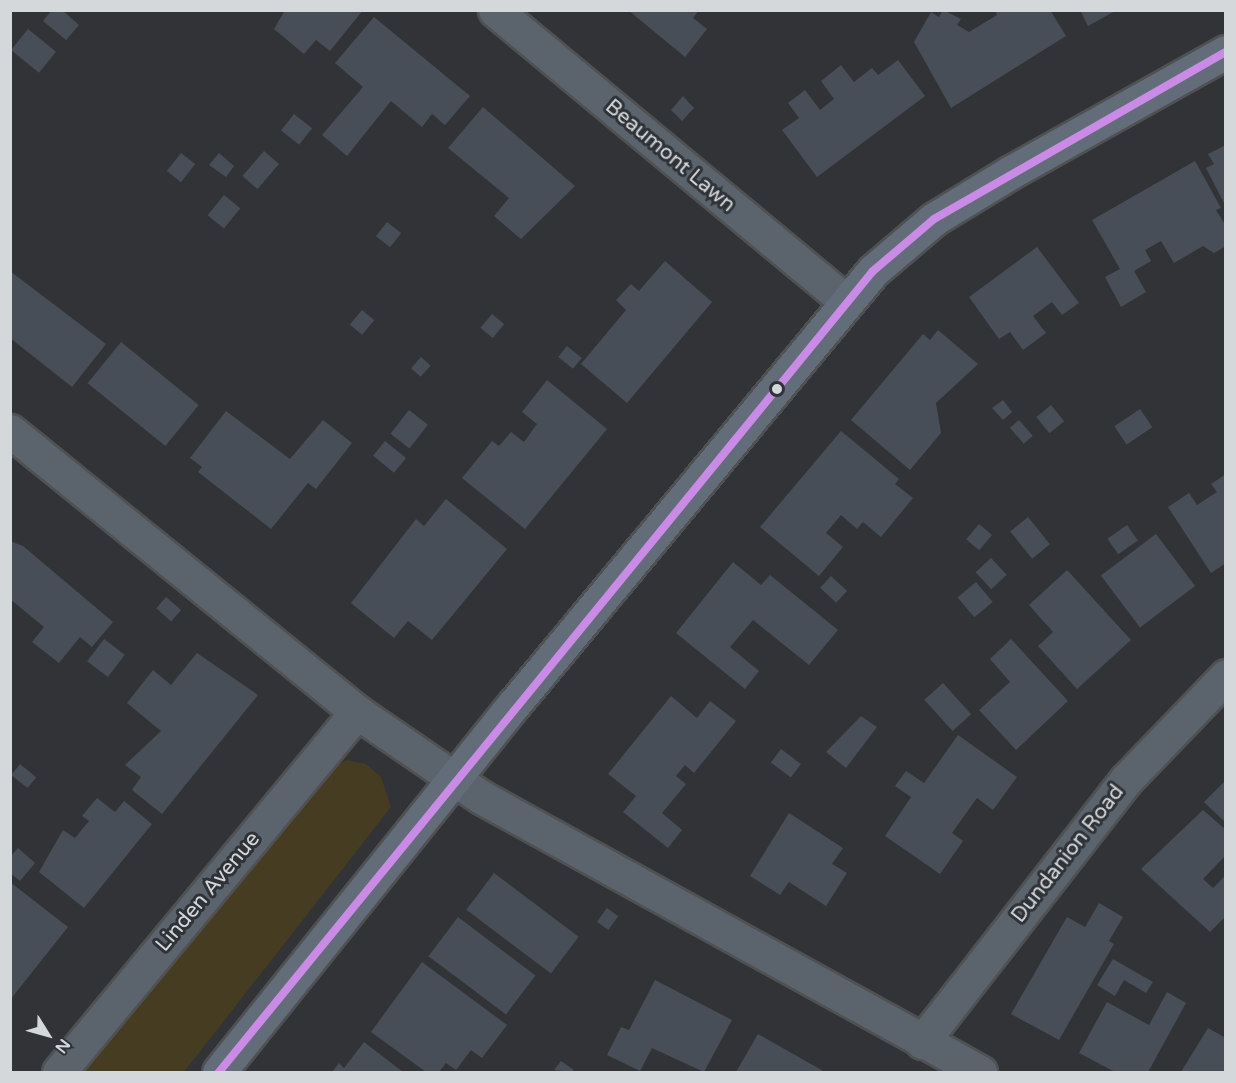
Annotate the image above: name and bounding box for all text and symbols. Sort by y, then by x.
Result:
street label: Beaumont Lawn [600,94,740,218]
unlabelled marker [771,383,783,395]
street label: Dundanion Road [1006,780,1130,928]
street label: Linden Avenue [151,827,265,957]
north arrow [18,1005,78,1065]
text: N [51,1035,74,1057]

